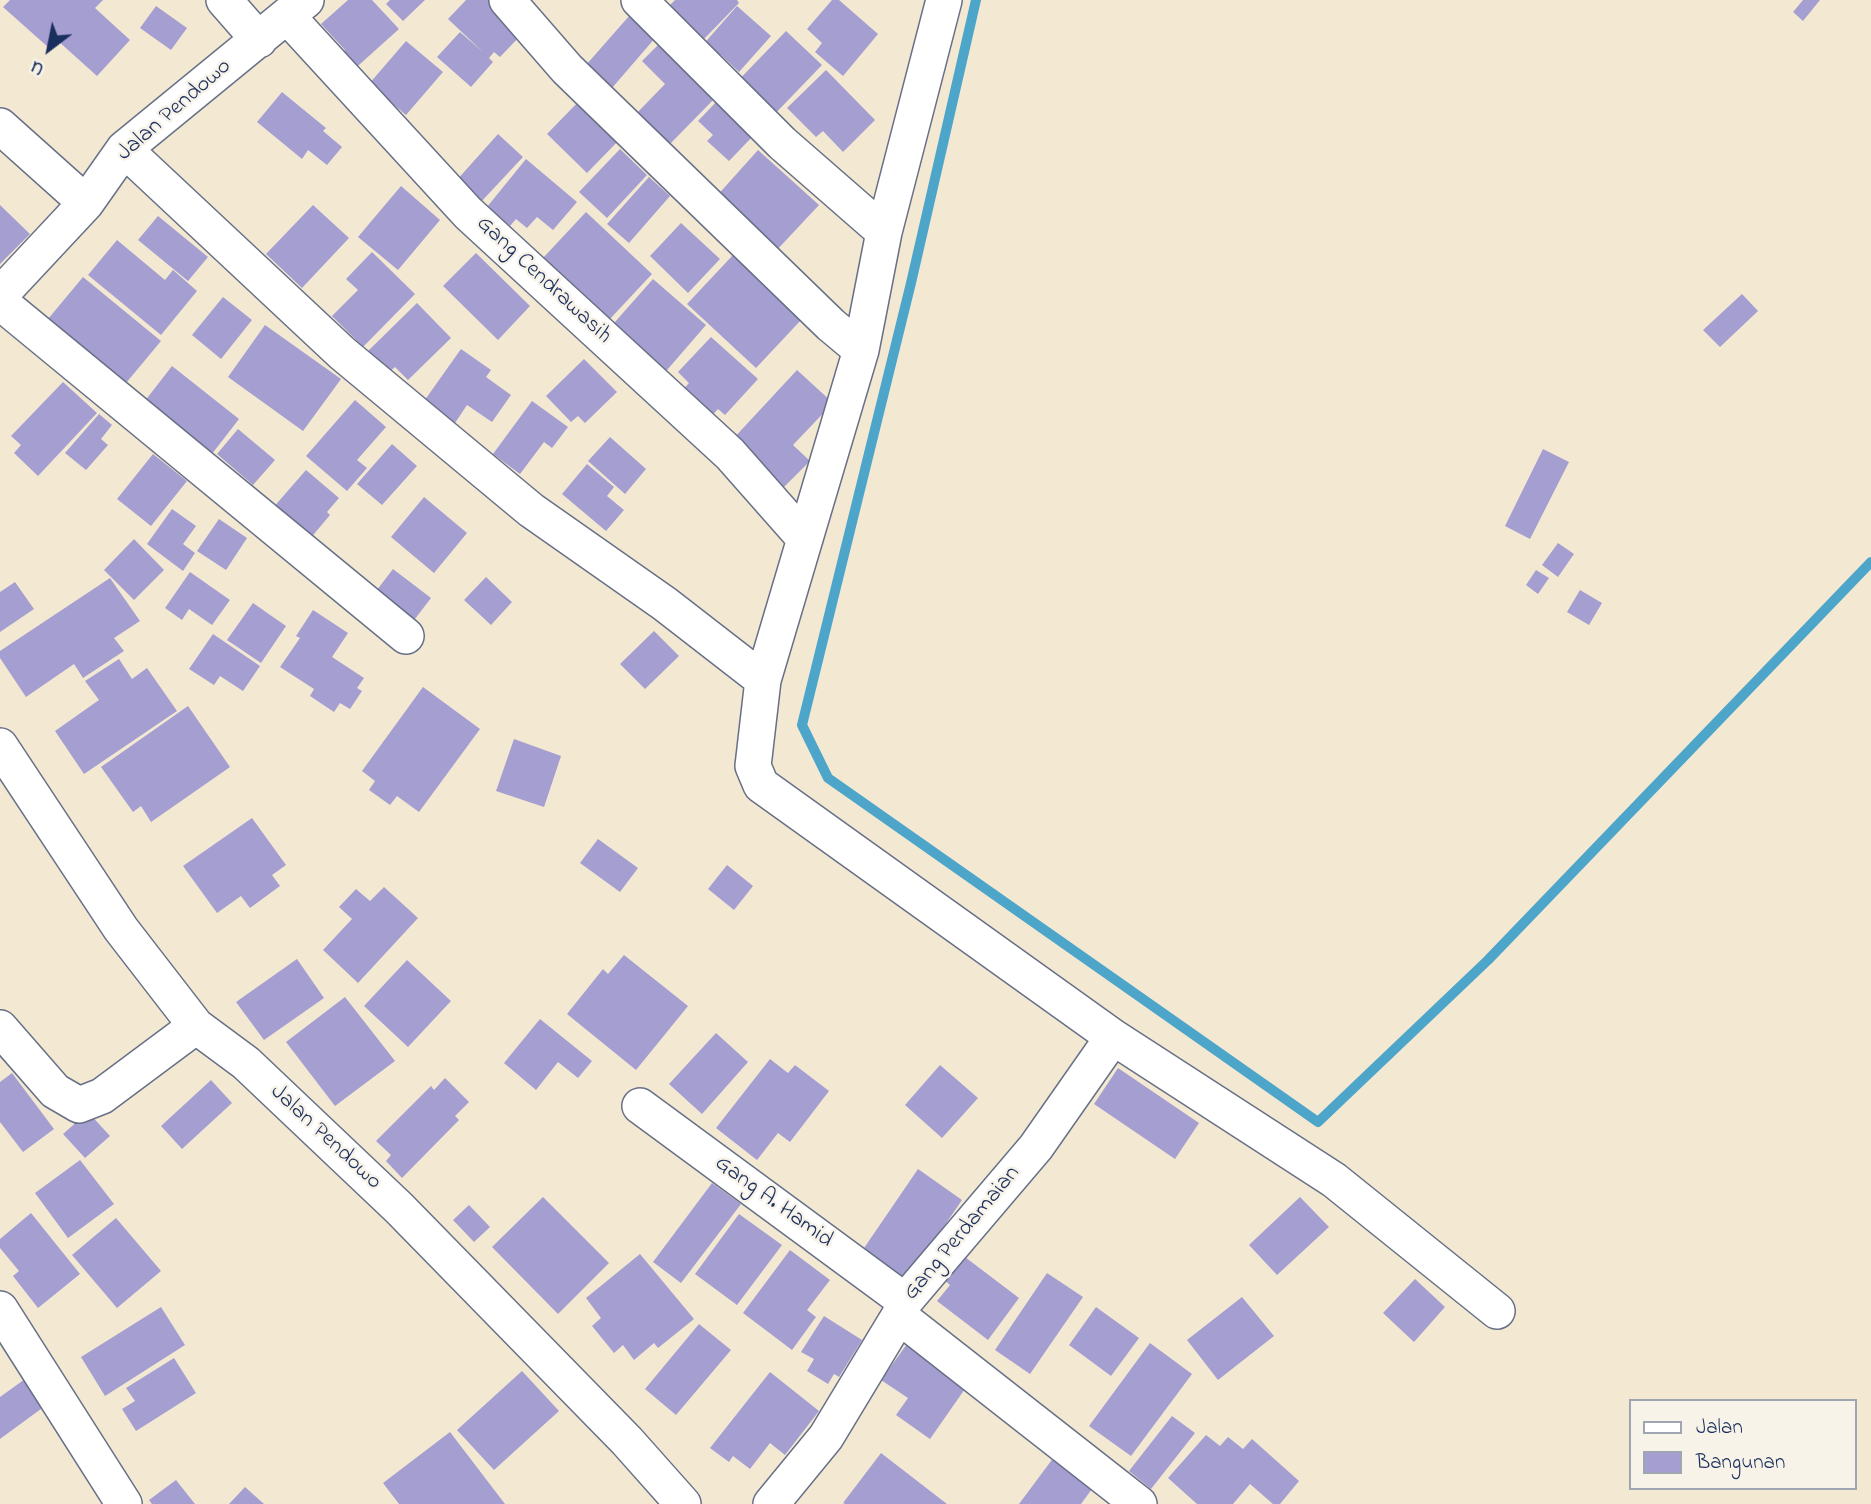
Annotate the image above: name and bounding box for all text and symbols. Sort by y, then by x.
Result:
north arrow [14,14,84,84]
text: U [25,53,50,82]
street label: Jalan Pendowo [112,54,238,168]
street label: Gang Cendrawasih [469,211,617,351]
street label: Jalan Pendowo [264,1079,386,1197]
street label: Gang A. Hamid [708,1151,838,1255]
street label: Gang Perdamaian [899,1161,1027,1307]
legend [1630,1399,1857,1490]
text: Jalan [1696,1413,1743,1443]
text: Bangunan [1696,1448,1785,1478]

